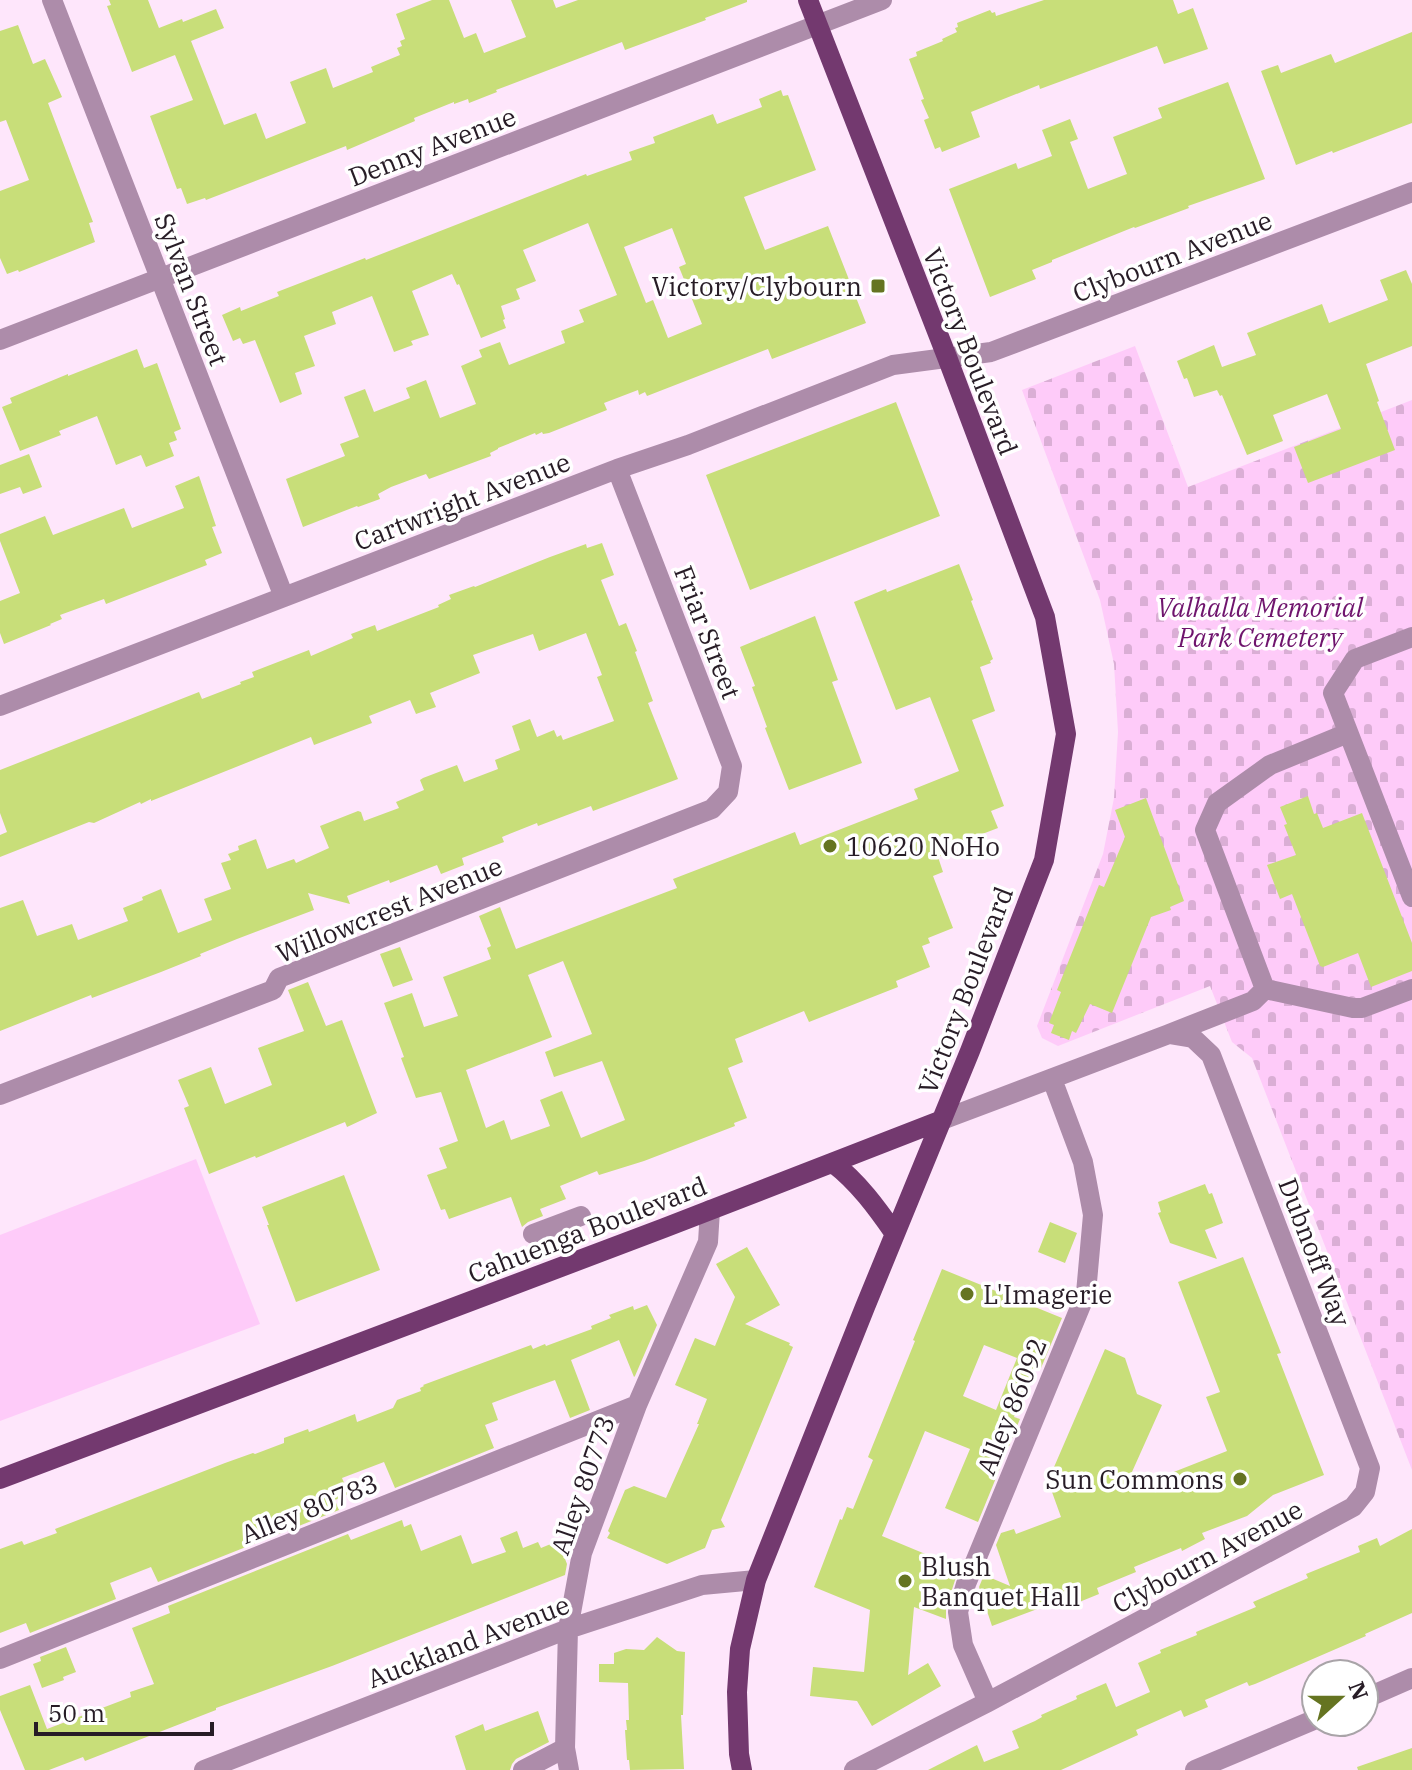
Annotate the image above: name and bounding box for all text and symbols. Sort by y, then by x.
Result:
street label: Denny Avenue [344,99,520,193]
street label: Clybourn Avenue [1068,202,1276,310]
street label: Sylvan Street [147,208,237,370]
street label: Victory Boulevard [916,242,1026,460]
place label: Victory/Clybourn [652,269,862,303]
marker: Victory/Clybourn [869,277,887,295]
street label: Cartwright Avenue [349,444,575,558]
street label: Friar Street [667,560,749,704]
park label: Valhalla Memorial Park Cemetery [1157,590,1364,654]
place label: 10620 NoHo [846,829,1000,863]
marker: 10620 NoHo [821,837,839,855]
street label: Willowcrest Avenue [271,848,507,970]
street label: Victory Boulevard [910,881,1020,1099]
street label: Cahuenga Boulevard [463,1168,711,1290]
street label: Dubnoff Way [1271,1173,1359,1331]
place label: L'Imagerie [983,1277,1112,1311]
marker: L'Imagerie [958,1285,976,1303]
street label: Alley 86092 [968,1332,1054,1480]
street label: Alley 80773 [542,1411,622,1559]
place label: Sun Commons [1045,1462,1224,1496]
street label: Alley 80783 [235,1465,383,1551]
marker: Sun Commons [1231,1470,1249,1488]
street label: Clybourn Avenue [1106,1492,1308,1620]
place label: Blush Banquet Hall [921,1549,1080,1613]
marker: Blush Banquet Hall [896,1572,914,1590]
street label: Auckland Avenue [362,1587,574,1695]
north arrow [1300,1658,1380,1738]
text: N [1342,1677,1376,1704]
scale bar [36,1686,212,1736]
text: 50 m [48,1697,105,1729]

